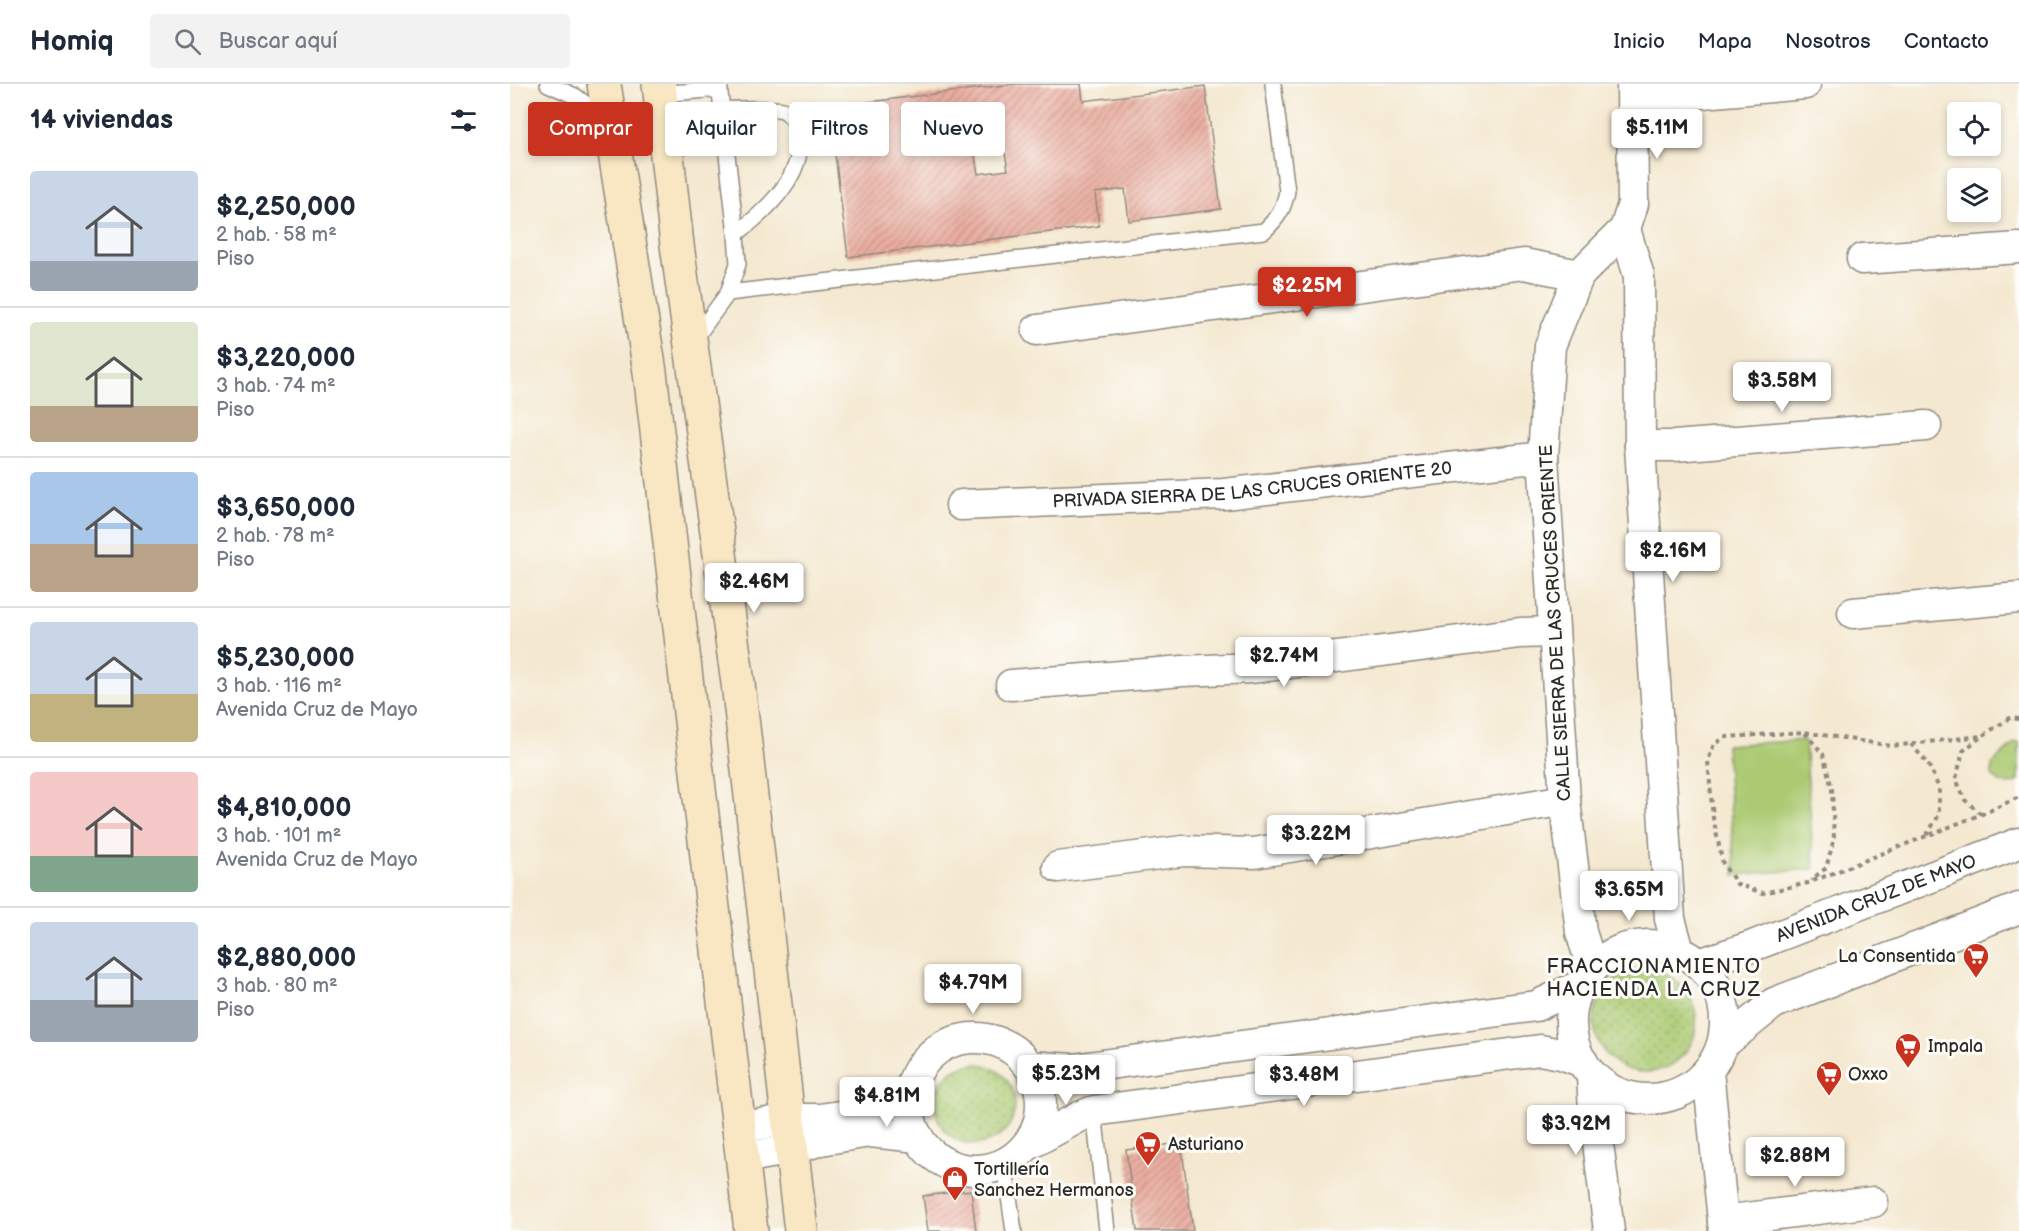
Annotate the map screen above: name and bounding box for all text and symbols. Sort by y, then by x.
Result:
search box [150,14,570,68]
text: Homiq [30,25,114,58]
icon: search [171,25,204,58]
text: Buscar aquí [219,28,338,55]
text: Inicio [1614,29,1665,54]
text: Mapa [1698,29,1752,54]
text: Nosotros [1785,29,1871,54]
text: Contacto [1904,29,1989,54]
chip: Comprar [528,102,653,156]
chip: Alquilar [665,102,777,156]
chip: Filtros [789,102,889,156]
chip: Nuevo [901,102,1005,156]
map controls [1947,102,2001,222]
button: locate [1947,102,2001,156]
icon: filters [447,104,480,137]
text: 14 viviendas [30,105,173,136]
pin: $5.11M [1608,109,1706,160]
text: $5.11M [1625,116,1689,140]
button: layers [1947,168,2001,222]
text: $2,250,000 [216,192,356,223]
icon: home [78,195,150,267]
text: 2 hab. · 58 m² [216,223,337,247]
text: Piso [216,247,255,271]
pin: $2.25M [1258,267,1356,318]
text: $2.25M [1272,274,1342,298]
text: $3,220,000 [216,343,355,374]
icon: home [78,346,150,418]
pin: $3.58M [1733,362,1831,413]
text: $3.58M [1747,369,1817,393]
text: 3 hab. · 74 m² [216,374,336,398]
text: Piso [216,398,255,422]
street label: CALLE SIERRA DE LAS CRUCES ORIENTE [1536,444,1575,802]
street label: PRIVADA SIERRA DE LAS CRUCES ORIENTE 20 [1052,458,1453,512]
text: $3,650,000 [216,493,355,524]
icon: home [78,496,150,568]
text: 2 hab. · 78 m² [216,524,335,548]
pin: $2.16M [1624,532,1722,583]
text: $2.16M [1639,539,1707,563]
text: Piso [216,548,255,572]
pin: $2.46M [705,563,803,614]
text: $2.46M [719,570,789,594]
pin: $2.74M [1235,637,1333,688]
text: $5,230,000 [216,643,355,674]
text: $2.74M [1249,644,1319,668]
icon: home [78,646,150,718]
text: 3 hab. · 116 m² [216,674,342,698]
text: Avenida Cruz de Mayo [216,698,418,722]
text: $4,810,000 [216,793,351,824]
icon: home [78,796,150,868]
pin: $3.22M [1267,815,1365,866]
text: $3.22M [1281,822,1351,846]
text: 3 hab. · 101 m² [216,824,341,848]
text: Avenida Cruz de Mayo [216,848,418,872]
street label: AVENIDA CRUZ DE MAYO [1773,851,1979,947]
pin: $3.65M [1580,871,1678,922]
text: $3.65M [1594,878,1664,902]
supermarket icon: La Consentida [1961,941,1991,979]
text: $2,880,000 [216,943,356,974]
icon: home [78,946,150,1018]
place label: La Consentida [1838,946,1956,967]
district label: FRACCIONAMIENTO HACIENDA LA CRUZ [1546,955,1762,1002]
pin: $4.79M [924,964,1022,1015]
text: $4.79M [938,971,1008,995]
text: 3 hab. · 80 m² [216,974,338,998]
text: Piso [216,998,255,1022]
supermarket icon: Impala [1893,1031,1923,1069]
place label: Impala [1928,1036,1983,1057]
pin: $5.23M [1017,1055,1115,1106]
pin: $3.48M [1255,1056,1353,1107]
supermarket icon: Oxxo [1814,1059,1844,1097]
text: $5.23M [1031,1062,1101,1086]
text: $3.48M [1269,1063,1339,1087]
place label: Oxxo [1848,1064,1888,1085]
pin: $4.81M [838,1077,936,1128]
text: $4.81M [853,1084,921,1108]
pin: $3.92M [1527,1105,1625,1156]
text: $3.92M [1541,1112,1611,1136]
supermarket icon: Asturiano [1133,1129,1163,1167]
place label: Asturiano [1168,1134,1244,1155]
pin: $2.88M [1746,1137,1844,1188]
text: $2.88M [1760,1144,1830,1168]
place label: Tortillería Sanchez Hermanos [974,1159,1134,1201]
shop icon: Tortillería Sanchez Hermanos [940,1164,970,1202]

